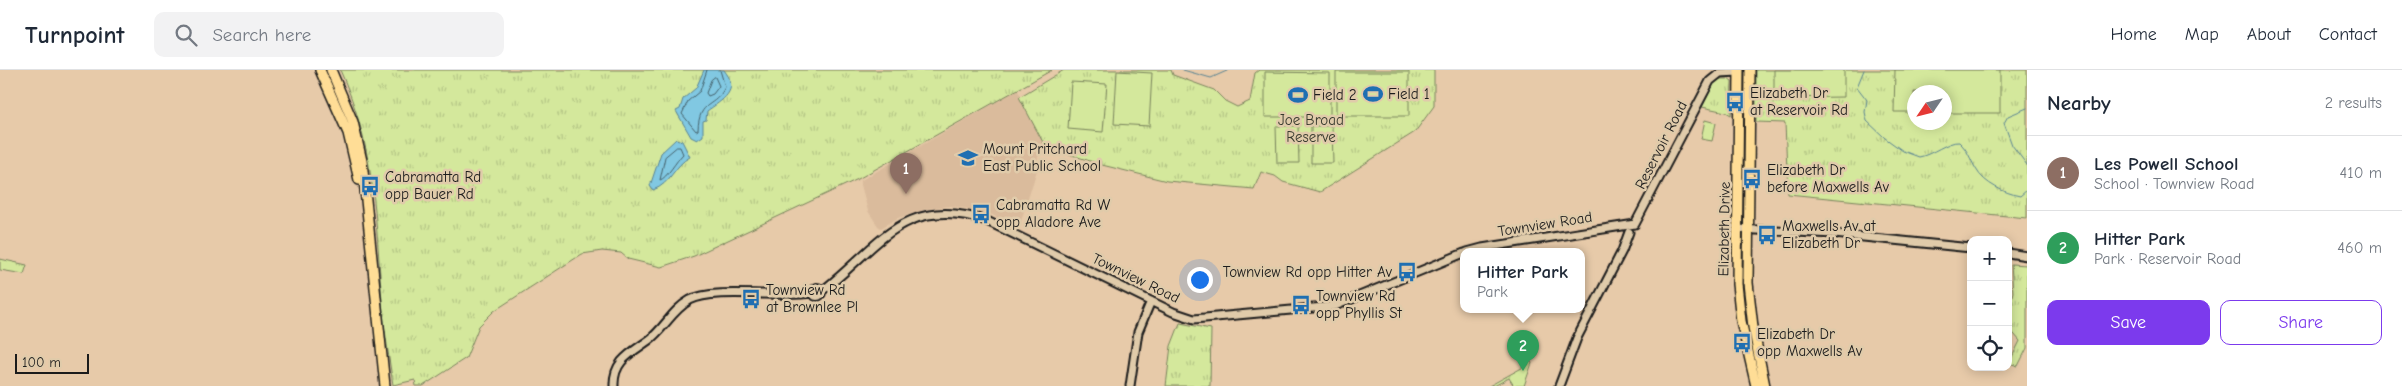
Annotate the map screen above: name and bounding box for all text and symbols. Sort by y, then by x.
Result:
search box [154,12,504,57]
text: Turnpoint [25,21,124,49]
icon: search [172,21,200,49]
text: Search here [212,24,311,46]
text: Home [2110,24,2157,45]
text: Map [2185,24,2219,45]
text: About [2247,24,2291,45]
text: Contact [2319,24,2377,45]
sports icon: Field 1 [1362,83,1384,105]
sports icon: Field 2 [1287,84,1309,106]
place label: Elizabeth Dr at Reservoir Rd [1750,84,1848,119]
place label: Field 1 [1388,85,1430,103]
north arrow [1907,85,1952,130]
place label: Field 2 [1313,86,1357,104]
bus stop icon: Elizabeth Dr at Reservoir Rd [1724,91,1746,113]
text: Nearby [2047,91,2111,115]
text: 2 results [2325,94,2382,112]
street label: Reservoir Road [1631,98,1691,192]
park label: Joe Broad Reserve [1278,111,1344,146]
place label: Mount Pritchard East Public School [983,140,1101,175]
school or university icon: Mount Pritchard East Public School [957,147,979,169]
pin: 1 [890,153,922,194]
text: Les Powell School [2094,153,2239,175]
place label: Elizabeth Dr before Maxwells Av [1767,161,1890,196]
text: 1 [2060,164,2066,182]
text: 410 m [2340,164,2382,182]
place label: Cabramatta Rd opp Bauer Rd [385,168,481,203]
bus stop icon: Elizabeth Dr before Maxwells Av [1741,168,1763,190]
bus stop icon: Cabramatta Rd opp Bauer Rd [359,175,381,197]
text: School · Townview Road [2094,175,2254,193]
street label: Elizabeth Drive [1714,181,1734,277]
place label: Cabramatta Rd W opp Aladore Ave [996,196,1110,231]
bus stop icon: Cabramatta Rd W opp Aladore Ave [970,203,992,225]
street label: Townview Road [1497,208,1593,240]
place label: Maxwells Av at Elizabeth Dr [1782,217,1876,252]
bus stop icon: Maxwells Av at Elizabeth Dr [1756,224,1778,246]
text: Hitter Park [2094,228,2185,250]
map controls [1967,236,2012,371]
button: + [1967,236,2012,281]
text: 2 [2059,239,2067,257]
text: 460 m [2337,239,2382,257]
popup [1460,248,1585,313]
street label: Townview Road [1089,249,1183,307]
text: Park · Reservoir Road [2094,250,2241,268]
bus stop icon: Townview Rd opp Hitter Av [1396,261,1418,283]
text: Hitter Park [1477,261,1568,283]
place label: Townview Rd opp Hitter Av [1223,263,1393,281]
your location [1187,267,1213,293]
place label: Townview Rd at Brownlee Pl [766,281,858,316]
button: − [1967,281,2012,326]
text: Park [1477,283,1508,301]
place label: Townview Rd opp Phyllis St [1316,287,1403,322]
bus stop icon: Townview Rd at Brownlee Pl [740,288,762,310]
bus stop icon: Townview Rd opp Phyllis St [1290,294,1312,316]
button: Save [2047,300,2210,345]
button: Share [2220,300,2382,345]
place label: Elizabeth Dr opp Maxwells Av [1757,325,1863,360]
button: locate [1967,326,2012,371]
pin: 2 [1507,330,1539,371]
bus stop icon: Elizabeth Dr opp Maxwells Av [1731,332,1753,354]
scale bar [15,351,89,374]
text: 100 m [22,354,61,371]

